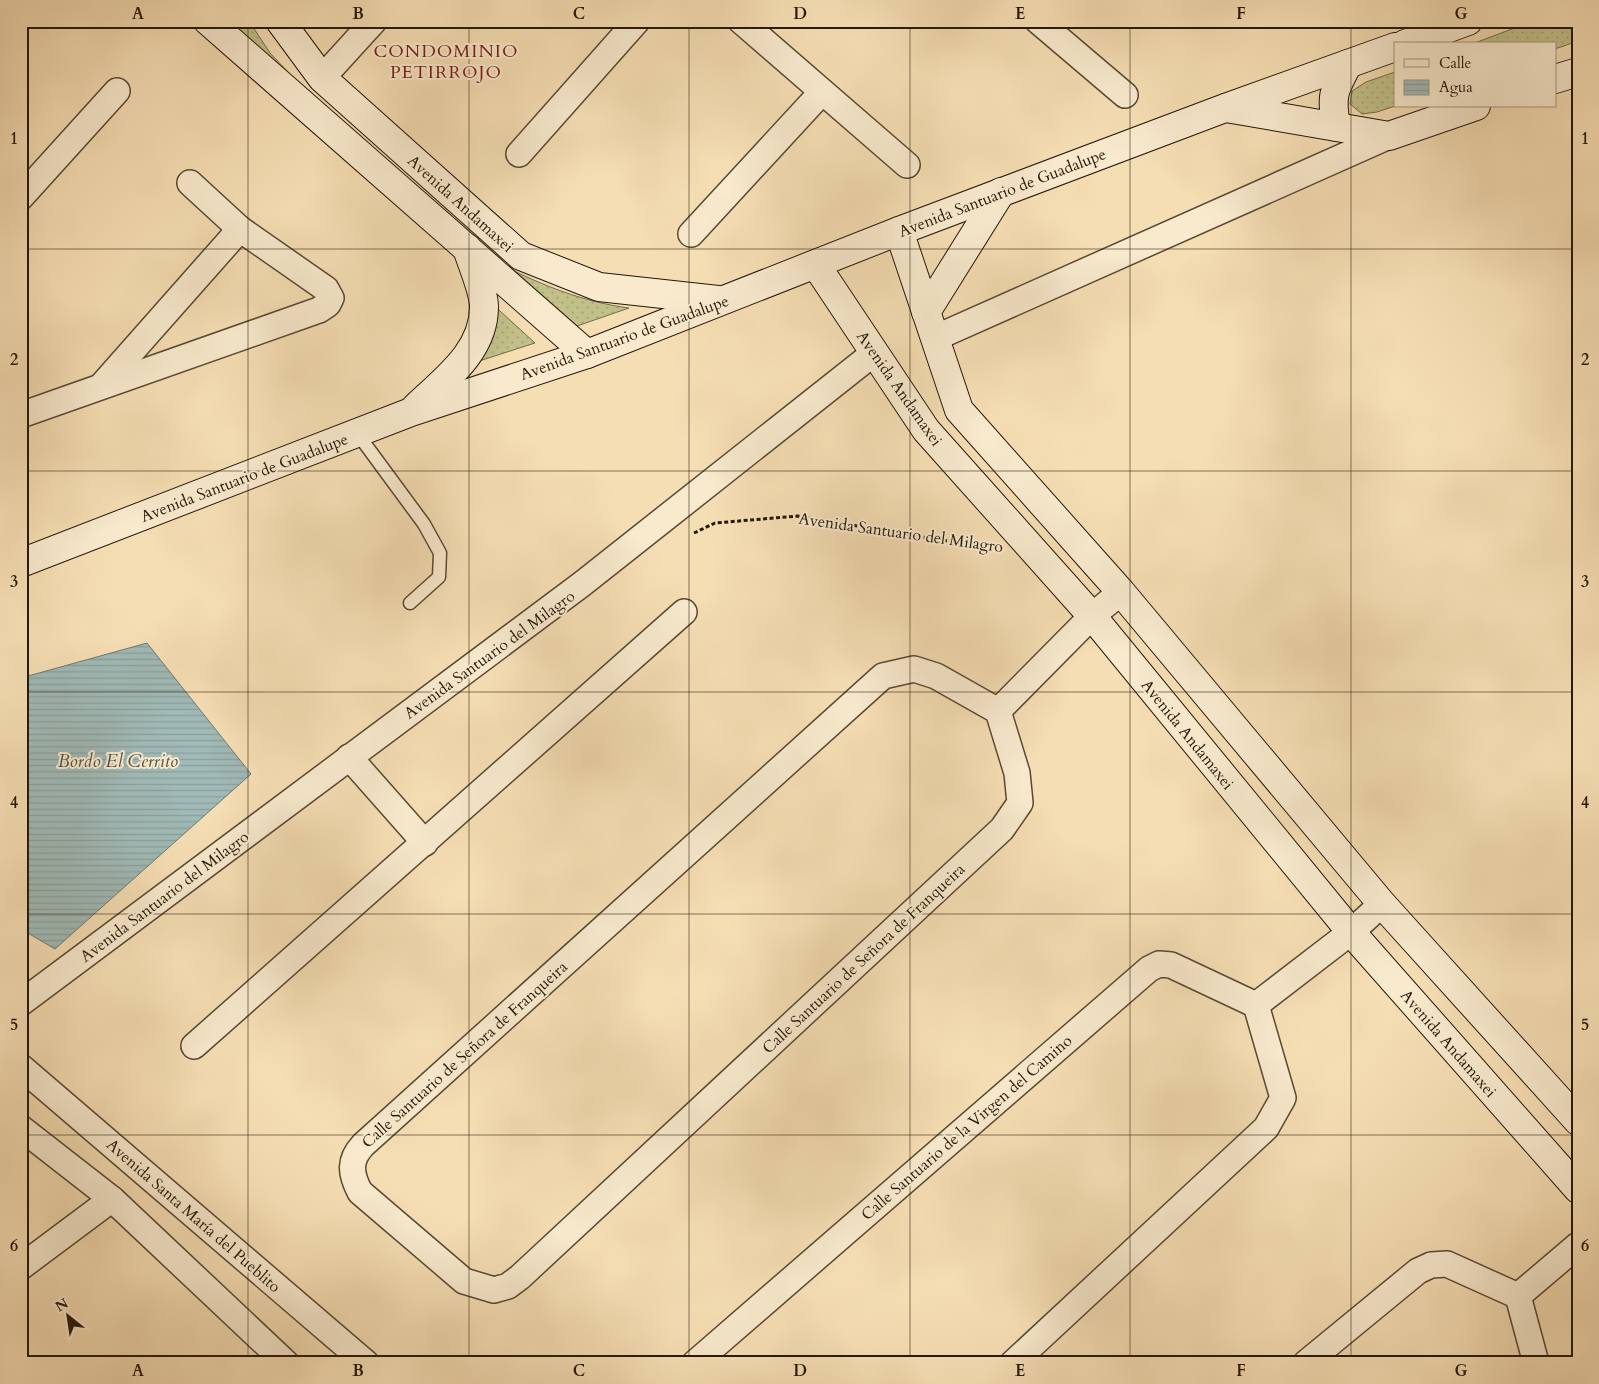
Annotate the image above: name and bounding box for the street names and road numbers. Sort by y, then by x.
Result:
street label: Avenida Santuario de Guadalupe [895,143,1109,243]
street label: Avenida Andamaxei [402,150,519,258]
street label: Avenida Santuario de Guadalupe [517,290,732,386]
street label: Avenida Andamaxei [851,327,948,451]
street label: Avenida Santuario de Guadalupe [137,428,351,528]
street label: Avenida Santuario del Milagro [797,508,1005,558]
street label: Avenida Santuario del Milagro [400,585,580,724]
street label: Avenida Andamaxei [1136,675,1239,795]
street label: Avenida Santuario del Milagro [76,826,254,968]
street label: Calle Santuario de Señora de Franqueira [757,859,970,1059]
street label: Calle Santuario de Señora de Franqueira [357,956,572,1153]
street label: Avenida Andamaxei [1395,985,1502,1103]
street label: Calle Santuario de la Virgen del Camino [856,1030,1077,1226]
street label: Avenida Santa María del Pueblito [101,1134,286,1298]

